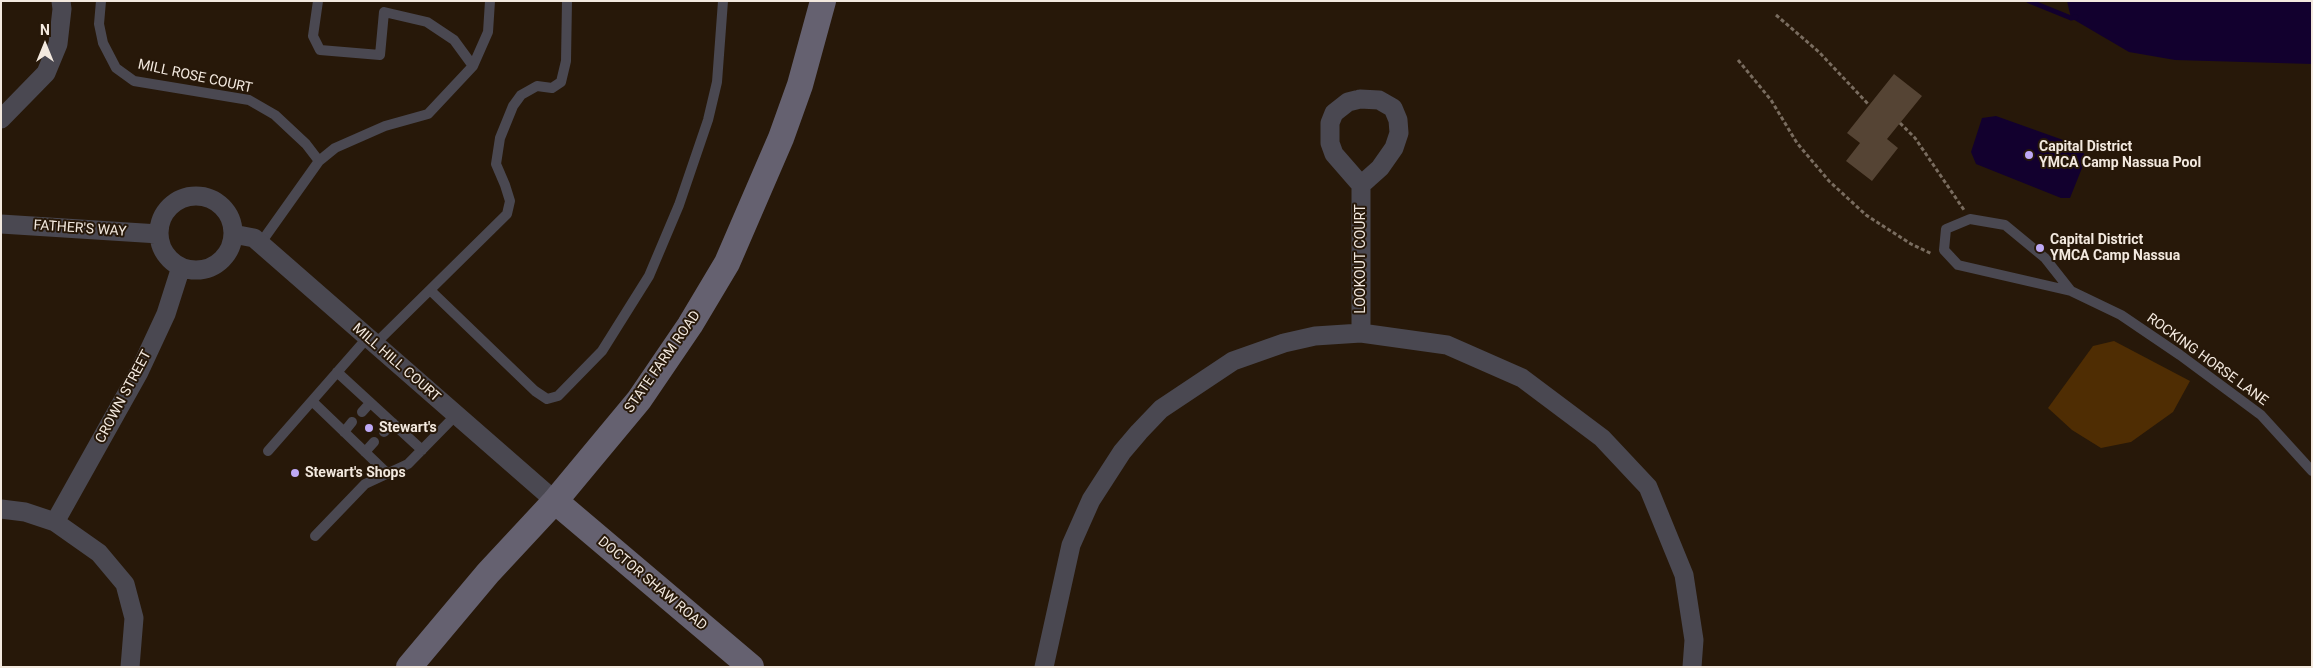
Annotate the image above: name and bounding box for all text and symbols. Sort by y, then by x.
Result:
north arrow [20,20,70,70]
text: N [40,22,50,38]
street label: MILL ROSE COURT [136,57,254,97]
place label: Capital District YMCA Camp Nassua Pool [2039,139,2201,172]
marker: Capital District YMCA Camp Nassua Pool [2023,149,2035,161]
street label: LOOKOUT COURT [1353,204,1369,314]
street label: FATHER'S WAY [33,217,127,241]
place label: Capital District YMCA Camp Nassua [2050,232,2180,264]
marker: Capital District YMCA Camp Nassua [2034,242,2046,254]
street label: STATE FARM ROAD [622,308,704,416]
street label: ROCKING HORSE LANE [2143,310,2271,410]
street label: MILL HILL COURT [349,320,443,406]
street label: CROWN STREET [92,348,156,446]
place label: Stewart's [379,420,437,436]
marker: Stewart's [363,422,375,434]
place label: Stewart's Shops [305,465,406,481]
marker: Stewart's Shops [289,467,301,479]
street label: DOCTOR SHAW ROAD [594,534,710,634]

